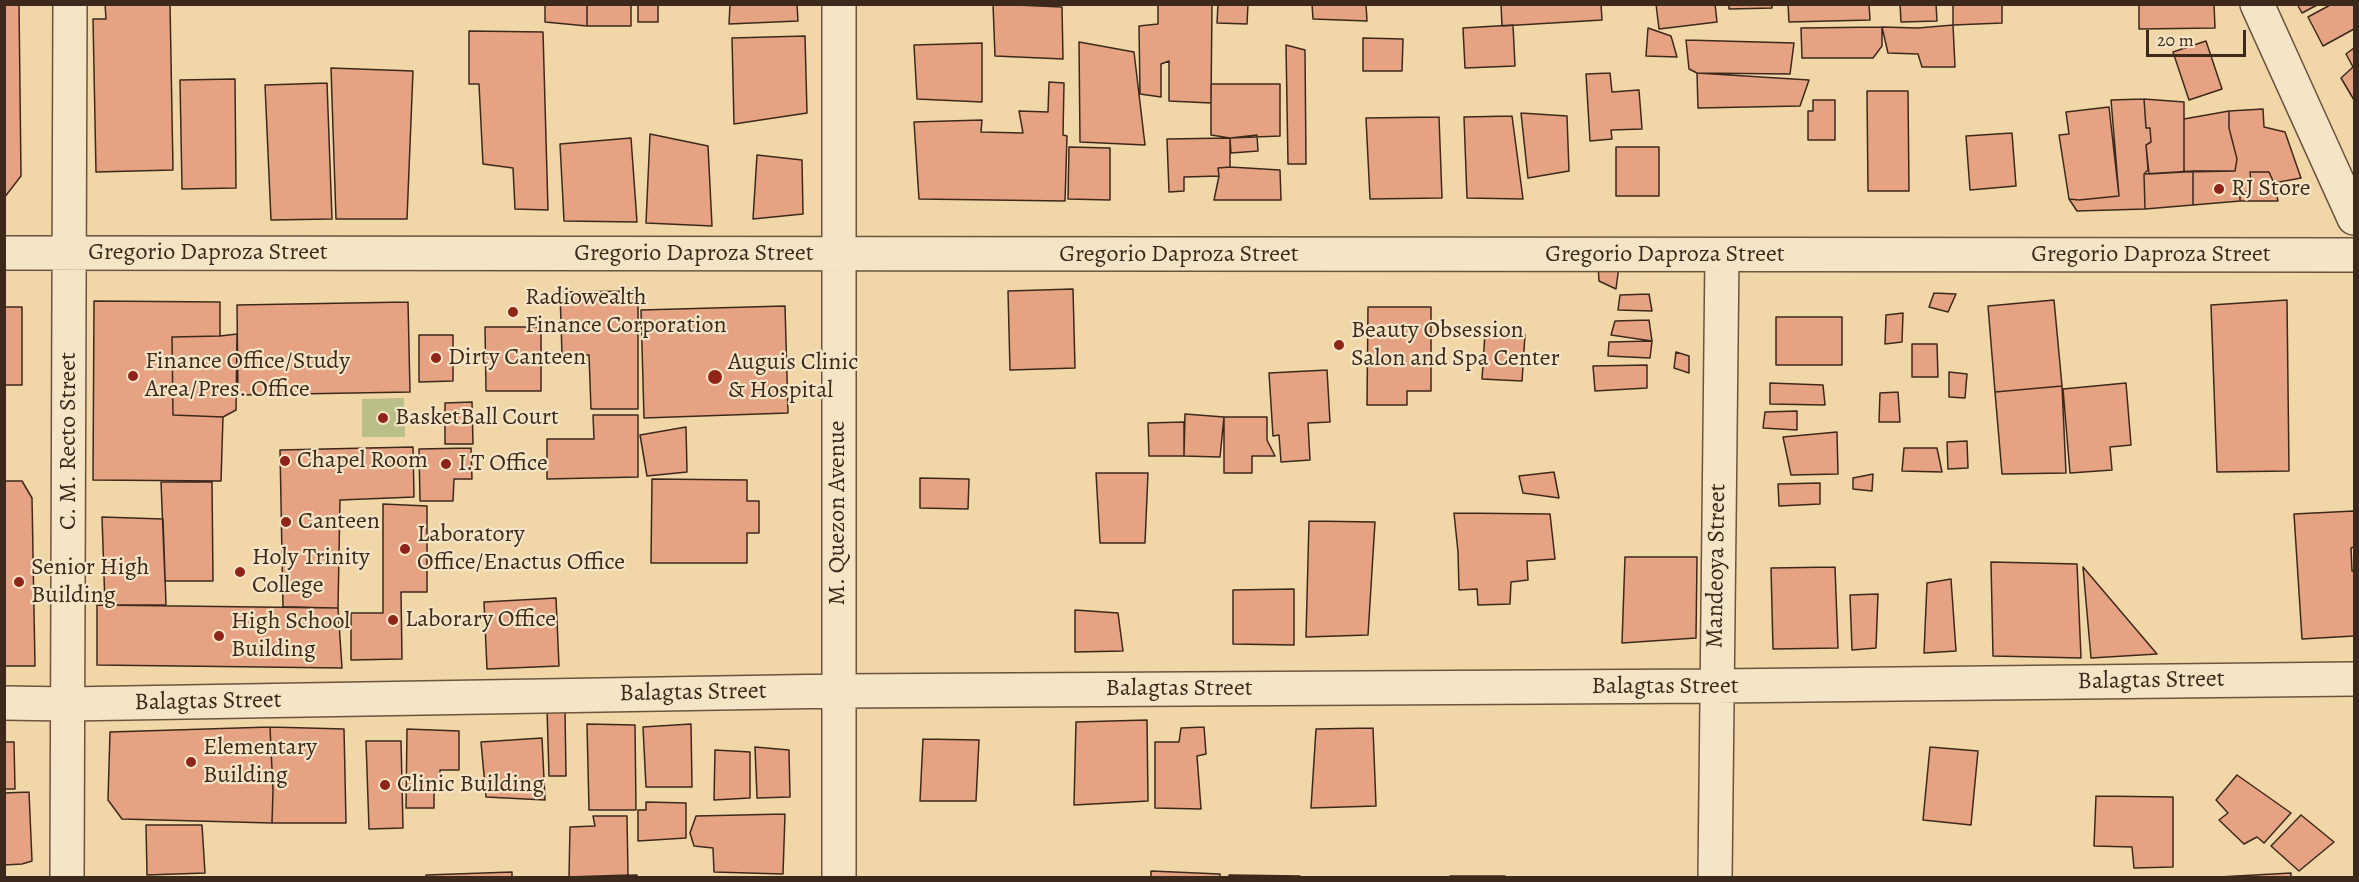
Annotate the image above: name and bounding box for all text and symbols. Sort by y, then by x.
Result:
scale bar [2149,18,2250,56]
text: 20 m [2157,28,2194,52]
place label: RJ Store [2231,175,2311,203]
marker: RJ Store [2212,182,2226,196]
street label: Gregorio Daproza Street [88,239,328,267]
street label: Gregorio Daproza Street [574,240,814,268]
street label: Gregorio Daproza Street [1059,241,1299,269]
street label: Gregorio Daproza Street [1545,241,1785,269]
street label: Gregorio Daproza Street [2031,241,2271,269]
place label: Radiowealth Finance Corporation [525,284,727,340]
marker: Radiowealth Finance Corporation [506,305,520,319]
place label: Beauty Obsession Salon and Spa Center [1351,317,1560,373]
marker: Beauty Obsession Salon and Spa Center [1332,338,1346,352]
place label: Dirty Canteen [448,344,586,372]
place label: Finance Office/Study Area/Pres. Office [145,348,350,404]
place label: Auguis Clinic & Hospital [728,349,858,405]
marker: Dirty Canteen [429,351,443,365]
street label: C. M. Recto Street [55,352,83,530]
marker: Auguis Clinic & Hospital [706,368,724,386]
marker: Finance Office/Study Area/Pres. Office [126,369,140,383]
place label: BasketBall Court [395,404,559,432]
marker: BasketBall Court [376,411,390,425]
street label: M. Quezon Avenue [824,420,852,606]
place label: Chapel Room [297,447,428,475]
place label: I.T Office [458,450,548,478]
marker: Chapel Room [278,454,292,468]
marker: I.T Office [439,457,453,471]
street label: Mandeoya Street [1701,483,1733,649]
place label: Canteen [298,508,380,536]
marker: Canteen [279,515,293,529]
place label: Laboratory Office/Enactus Office [417,521,625,577]
marker: Laboratory Office/Enactus Office [398,542,412,556]
place label: Holy Trinity College [252,544,370,600]
place label: Senior High Building [31,554,149,610]
marker: Holy Trinity College [233,565,247,579]
marker: Senior High Building [12,575,26,589]
place label: Laborary Office [405,606,556,634]
place label: High School Building [231,608,350,664]
marker: Laborary Office [386,613,400,627]
marker: High School Building [212,629,226,643]
street label: Balagtas Street [2077,665,2225,697]
street label: Balagtas Street [1591,673,1739,701]
street label: Balagtas Street [1105,675,1253,703]
street label: Balagtas Street [619,677,767,709]
street label: Balagtas Street [134,686,282,718]
place label: Elementary Building [203,734,317,790]
marker: Elementary Building [184,755,198,769]
place label: Clinic Building [397,771,544,799]
marker: Clinic Building [378,778,392,792]

